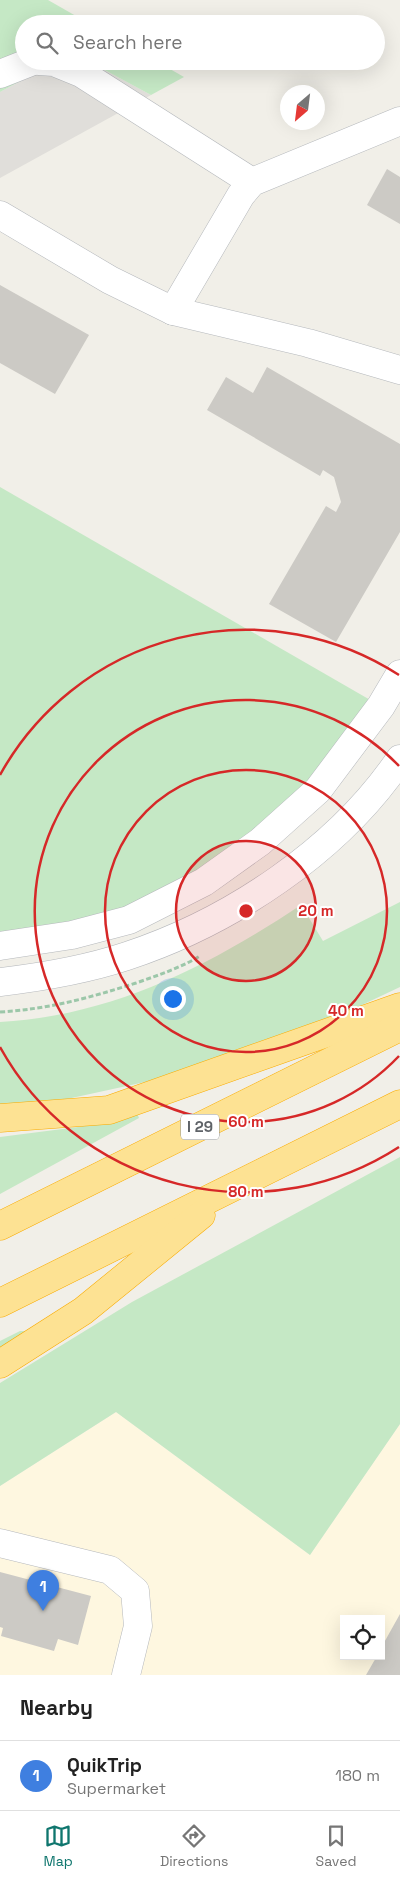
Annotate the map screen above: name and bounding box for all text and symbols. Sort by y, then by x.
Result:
search box [15,15,385,70]
icon: search [33,29,61,57]
text: Search here [73,30,183,55]
north arrow [280,85,325,130]
text: 20 m [298,901,334,920]
centre of rings [237,902,255,920]
your location [160,986,186,1012]
text: 40 m [328,1001,364,1020]
text: 60 m [228,1112,264,1131]
road number: I 29 [181,1114,219,1140]
text: 80 m [228,1182,264,1201]
pin: 1 [27,1570,59,1611]
map controls [340,1615,385,1660]
button: locate [340,1615,385,1660]
text: Nearby [20,1694,93,1721]
text: QuikTrip [67,1753,142,1778]
text: 1 [32,1765,40,1786]
text: 180 m [335,1765,380,1786]
text: Supermarket [67,1778,166,1799]
tab: Map [44,1822,73,1870]
tab: Directions [160,1822,228,1870]
tab: Saved [316,1822,356,1870]

